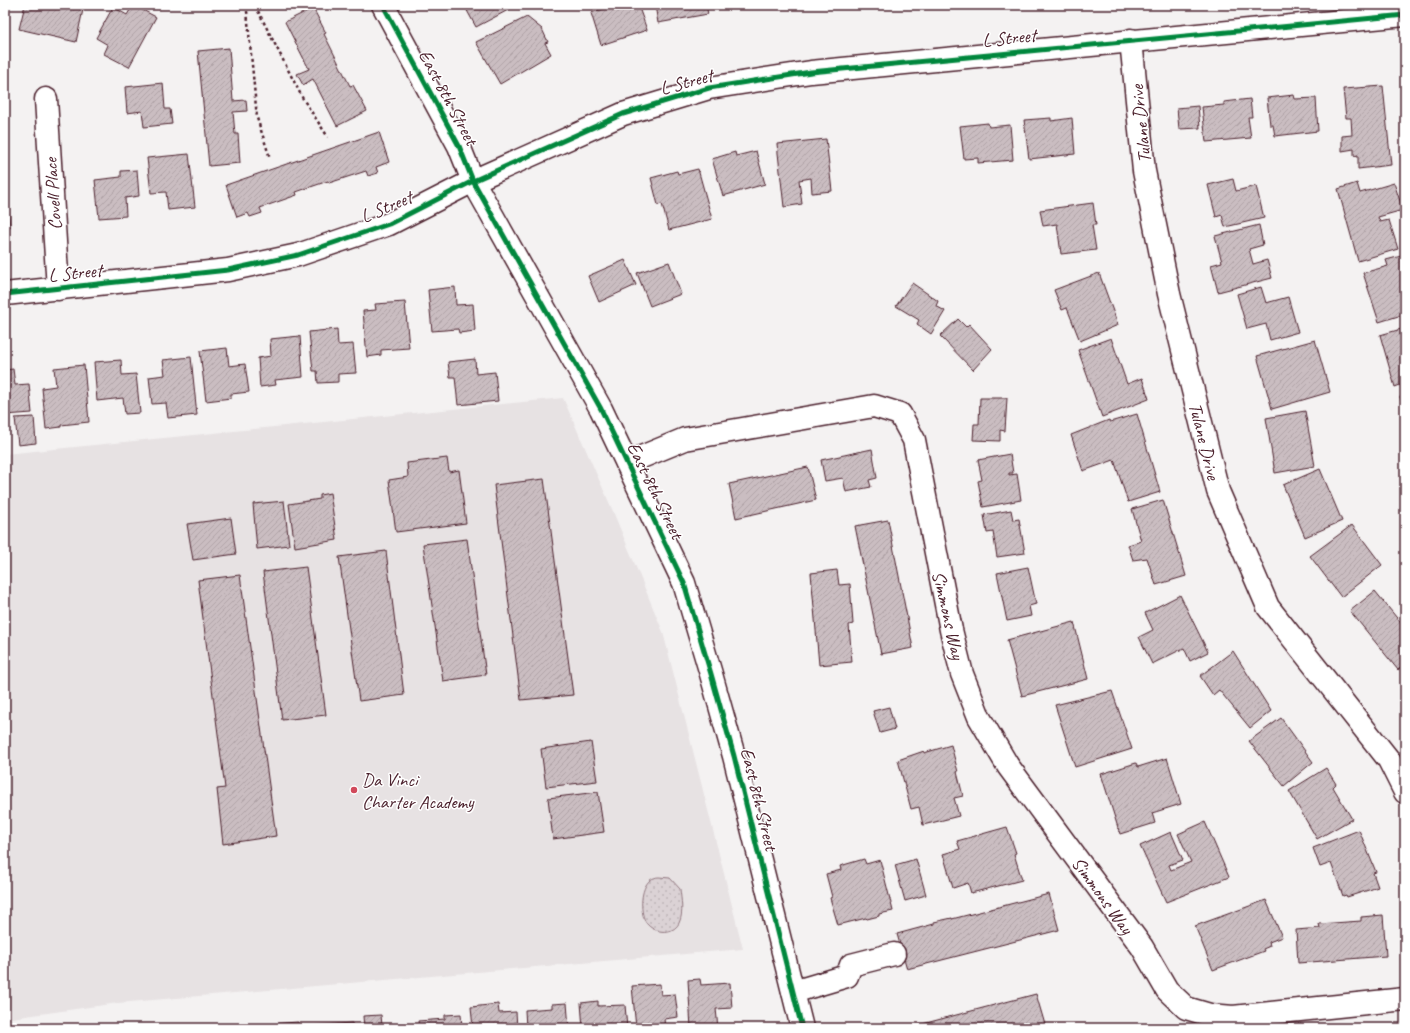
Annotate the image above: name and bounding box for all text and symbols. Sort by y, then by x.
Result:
street label: L Street [981,23,1040,53]
street label: East 8th Street [413,46,484,151]
street label: L Street [657,63,718,101]
street label: Tulane Drive [1125,82,1157,164]
street label: Covell Place [38,155,67,231]
street label: L Street [357,184,418,228]
street label: L Street [47,258,106,288]
street label: Tulane Drive [1183,400,1226,484]
street label: East 8th Street [621,438,690,544]
street label: Simmons Way [926,569,970,663]
street label: East 8th Street [735,745,784,855]
place label: Da Vinci Charter Academy [362,768,475,814]
marker: Da Vinci Charter Academy [349,785,359,795]
street label: Simmons Way [1066,852,1139,940]

